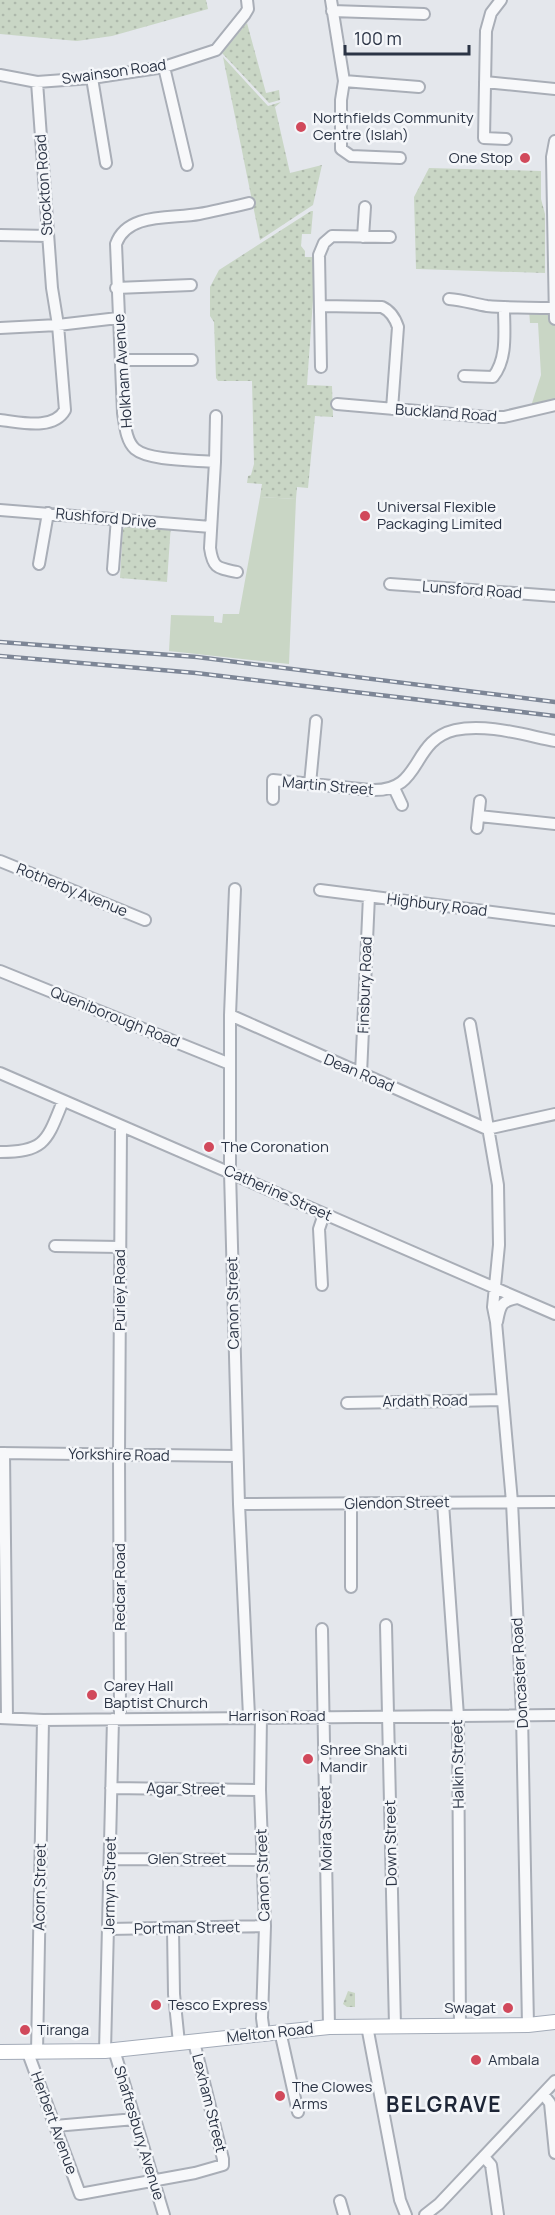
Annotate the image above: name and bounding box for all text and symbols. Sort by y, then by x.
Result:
scale bar [345,18,470,56]
text: 100 m [354,26,402,50]
street label: Swainson Road [60,54,168,89]
place label: Northfields Community Centre (Islah) [313,107,474,145]
marker: Northfields Community Centre (Islah) [294,120,308,134]
street label: Stockton Road [29,134,58,236]
place label: One Stop [449,147,513,168]
marker: One Stop [518,151,532,165]
street label: Holkham Avenue [108,313,137,429]
street label: Buckland Road [394,398,498,427]
place label: Universal Flexible Packaging Limited [377,496,502,534]
street label: Rushford Drive [55,503,158,532]
marker: Universal Flexible Packaging Limited [358,509,372,523]
street label: Lunsford Road [421,576,523,603]
street label: Martin Street [281,771,375,800]
street label: Rotherby Avenue [13,858,131,921]
street label: Highbury Road [386,888,489,921]
street label: Finsbury Road [352,936,377,1034]
street label: Queniborough Road [47,981,183,1052]
street label: Dean Road [321,1048,398,1097]
place label: The Coronation [221,1136,329,1157]
marker: The Coronation [202,1140,216,1154]
street label: Catherine Street [221,1159,336,1226]
street label: Purley Road [109,1249,130,1331]
street label: Canon Street [221,1256,244,1350]
street label: Ardath Road [382,1389,468,1412]
street label: Yorkshire Road [68,1443,170,1466]
street label: Glendon Street [344,1491,450,1514]
street label: Redcar Road [109,1543,130,1631]
street label: Doncaster Road [506,1617,533,1729]
place label: Carey Hall Baptist Church [104,1675,208,1713]
marker: Carey Hall Baptist Church [85,1688,99,1702]
street label: Harrison Road [228,1705,326,1726]
street label: Halkin Street [446,1719,469,1809]
place label: Shree Shakti Mandir [320,1739,407,1777]
marker: Shree Shakti Mandir [301,1752,315,1766]
street label: Agar Street [146,1777,226,1800]
street label: Moira Street [314,1785,337,1871]
street label: Down Street [379,1800,402,1886]
street label: Canon Street [250,1828,275,1922]
street label: Jermyn Street [98,1836,121,1934]
street label: Acorn Street [28,1843,51,1931]
street label: Glen Street [148,1848,226,1869]
street label: Portman Street [134,1916,240,1939]
place label: Tesco Express [168,1994,268,2015]
place label: Swagat [444,1997,496,2018]
marker: Tesco Express [149,1998,163,2012]
marker: Swagat [501,2001,515,2015]
street label: Melton Road [226,2018,314,2047]
place label: Tiranga [37,2019,89,2040]
marker: Tiranga [18,2023,32,2037]
place label: Ambala [488,2049,539,2070]
street label: Lexham Street [187,2051,232,2154]
marker: Ambala [469,2053,483,2067]
street label: Shaftesbury Avenue [109,2063,170,2203]
street label: Herbert Avenue [26,2069,83,2177]
place label: The Clowes Arms [292,2076,372,2114]
marker: The Clowes Arms [273,2089,287,2103]
district label: BELGRAVE [386,2090,502,2118]

